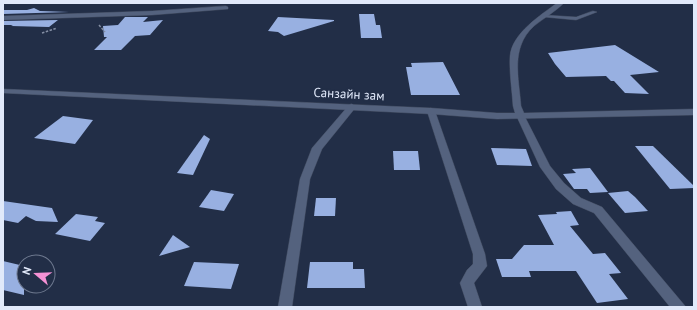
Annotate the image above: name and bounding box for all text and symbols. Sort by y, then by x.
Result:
street label: Санзайн зам [313,84,385,104]
north arrow [16,254,56,294]
text: N [19,265,34,276]

